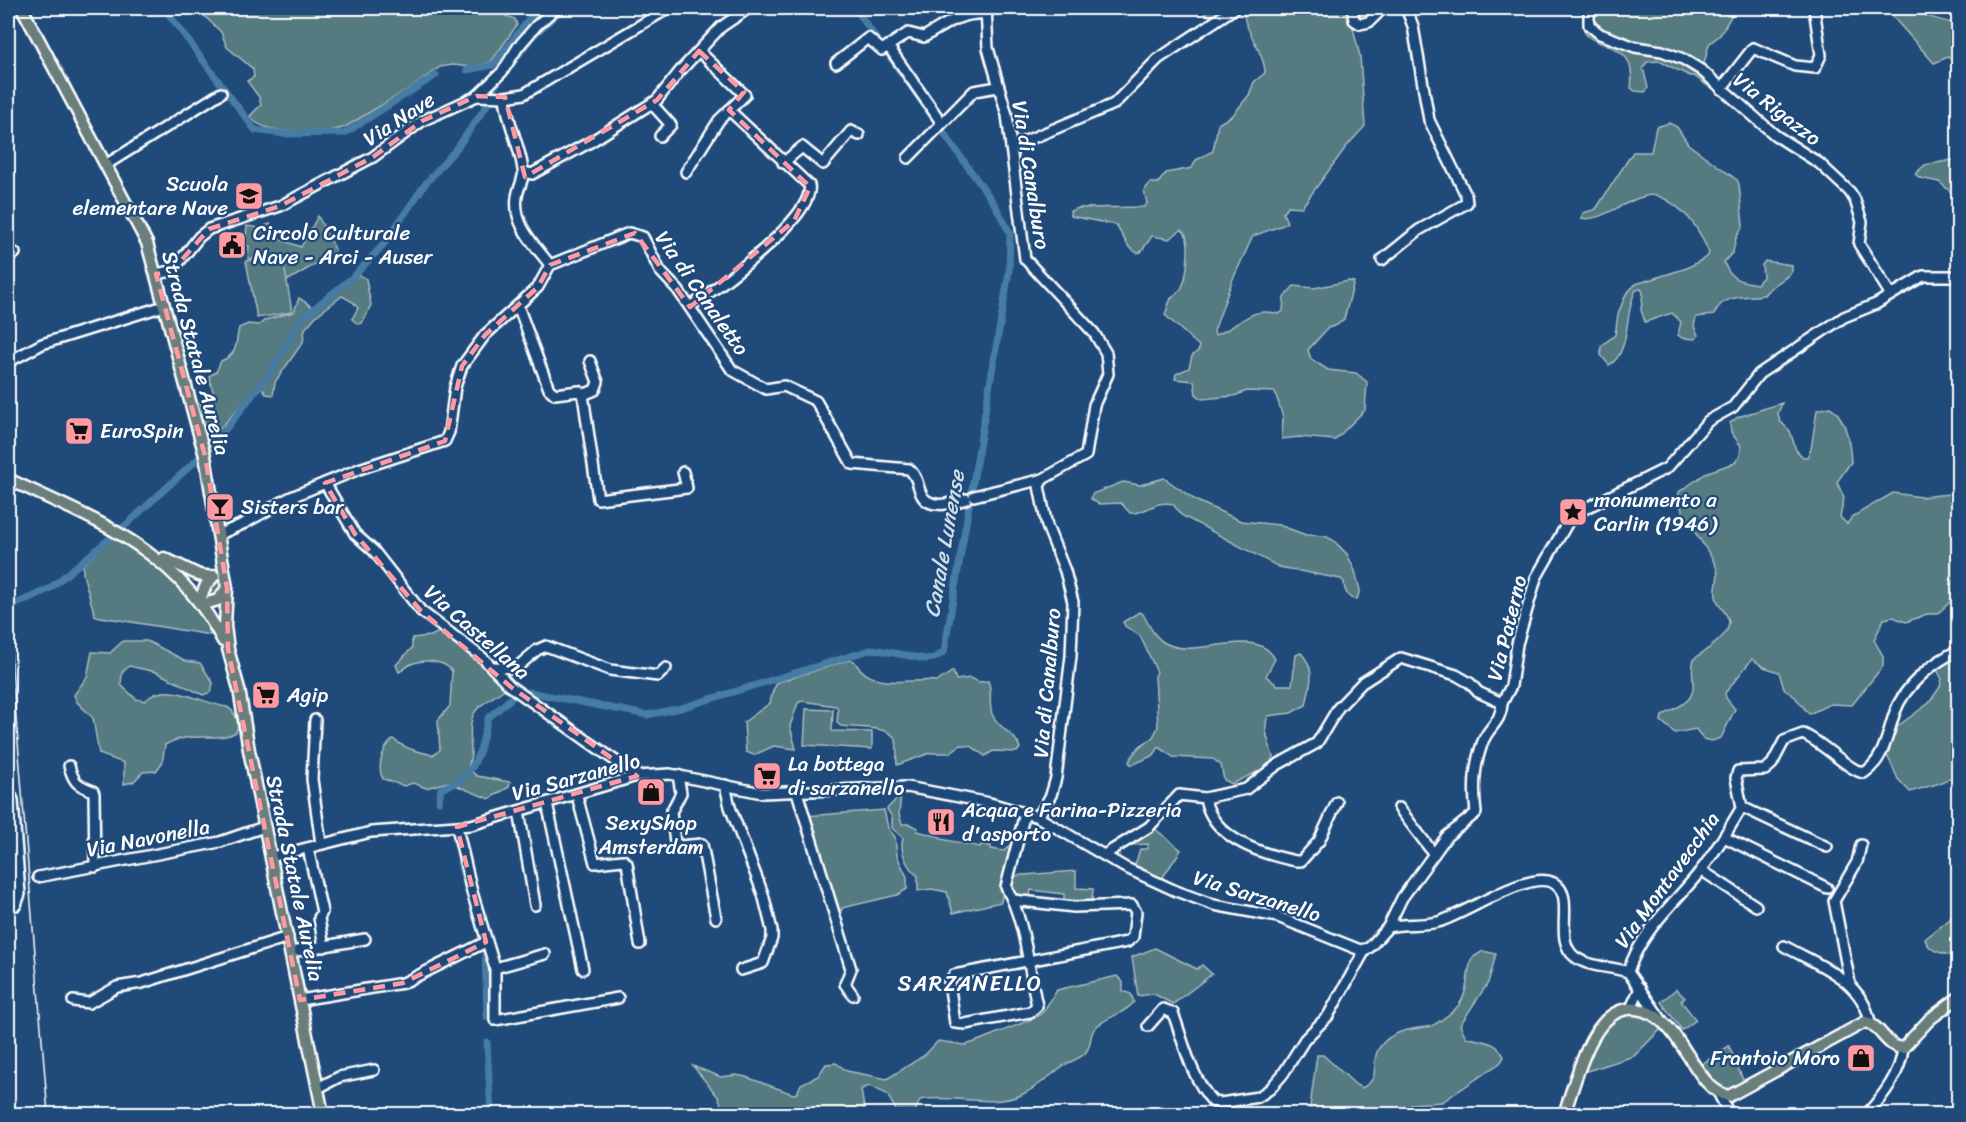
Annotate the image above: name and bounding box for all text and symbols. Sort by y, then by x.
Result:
street label: Via Rigazzo [1724,62,1830,156]
street label: Via Nave [355,81,443,157]
street label: Via di Canalburo [1000,98,1062,252]
place label: Scuola elementare Nave [73,165,228,227]
school or university icon: Scuola elementare Nave [233,180,265,212]
place label: Circolo Culturale Nave - Arci - Auser [253,214,433,276]
street label: Via di Canaletto [644,222,760,364]
public building icon: Circolo Culturale Nave - Arci - Auser [216,229,248,261]
street label: Strada Statale Aurelia [150,247,242,460]
place label: EuroSpin [100,412,184,450]
supermarket icon: EuroSpin [63,415,95,447]
water label: Canale Lunense [912,465,976,620]
place label: monumento a Carlin (1946) [1594,481,1718,543]
place label: Sisters bar [241,488,345,526]
bar icon: Sisters bar [204,491,236,523]
place icon: monumento a Carlin (1946) [1557,496,1589,528]
street label: Via Paterno [1476,571,1539,685]
street label: Via Castellana [415,574,540,690]
street label: Via di Canalburo [1022,606,1072,759]
place label: Agip [286,676,328,714]
supermarket icon: Agip [250,679,282,711]
street label: Via Sarzanello [507,742,645,812]
place label: La bottega di sarzanello [788,745,905,807]
supermarket icon: La bottega di sarzanello [751,760,783,792]
street label: Strada Statale Aurelia [255,771,336,985]
shop icon: SexyShop Amsterdam [635,776,667,808]
place label: Acqua e Farina-Pizzeria d'asporto [961,791,1182,853]
street label: Via Montavecchia [1604,803,1730,957]
place label: SexyShop Amsterdam [597,804,704,866]
restaurant icon: Acqua e Farina-Pizzeria d'asporto [925,806,957,838]
street label: Via Navonella [83,807,213,869]
street label: Via Sarzanello [1188,859,1326,933]
district label: SARZANELLO [898,964,1042,1003]
place label: Frantoio Moro [1710,1039,1840,1077]
shop icon: Frantoio Moro [1845,1042,1877,1074]

